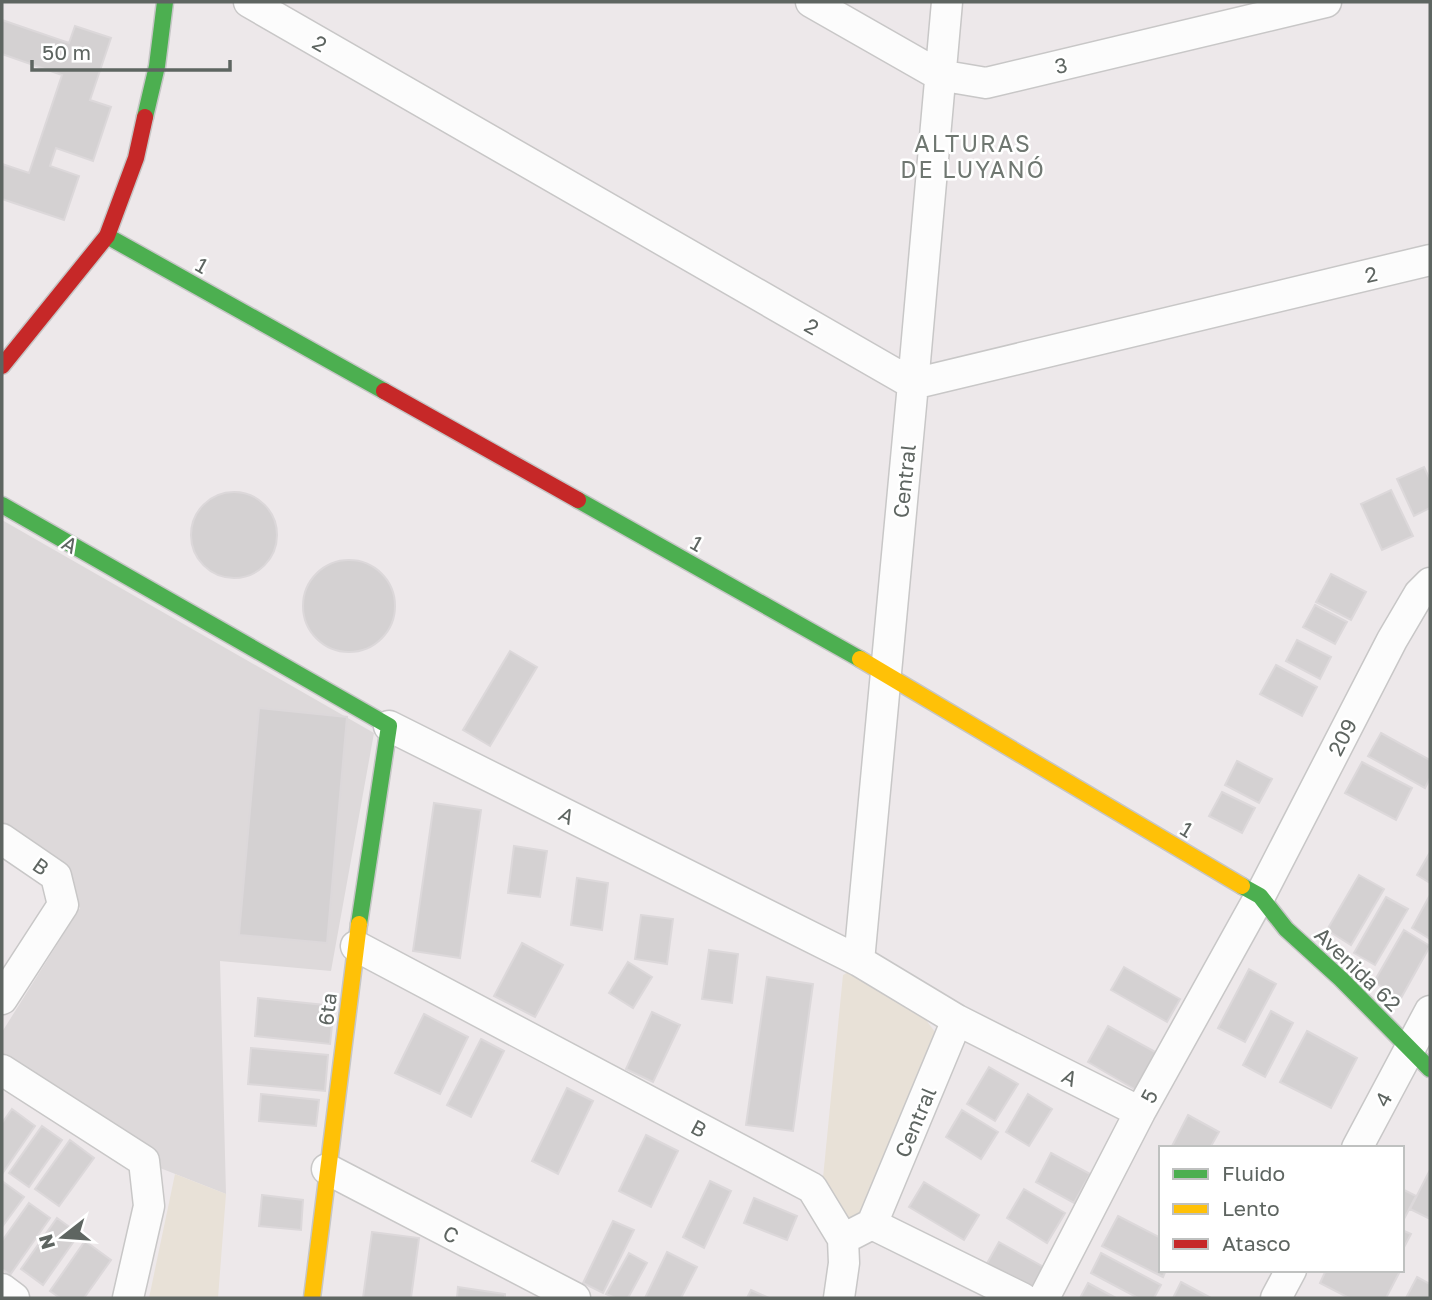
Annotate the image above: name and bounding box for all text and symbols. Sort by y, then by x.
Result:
scale bar [32,28,229,72]
street label: 2 [308,29,332,57]
text: 50 m [42,39,91,65]
street label: 3 [1052,51,1070,79]
district label: ALTURAS DE LUYANÓ [900,129,1046,183]
street label: 1 [191,251,213,279]
street label: 2 [1362,260,1380,288]
street label: 2 [800,312,824,340]
street label: Central [887,443,921,519]
street label: A [57,529,83,559]
street label: 1 [686,529,708,557]
street label: 209 [1322,714,1362,760]
street label: A [555,800,579,830]
street label: 1 [1176,815,1198,843]
street label: B [28,851,54,881]
street label: Avenida 62 [1309,922,1407,1016]
street label: 6ta [312,991,342,1027]
street label: A [1058,1062,1082,1092]
street label: Central [889,1083,941,1161]
street label: 5 [1135,1084,1163,1108]
street label: 4 [1369,1087,1397,1111]
street label: B [687,1113,711,1143]
legend [1159,1146,1404,1272]
text: Fluido [1222,1160,1285,1186]
text: Lento [1222,1195,1280,1221]
north arrow [28,1202,98,1272]
street label: C [439,1219,463,1249]
text: Atasco [1222,1230,1291,1256]
text: N [33,1232,59,1252]

